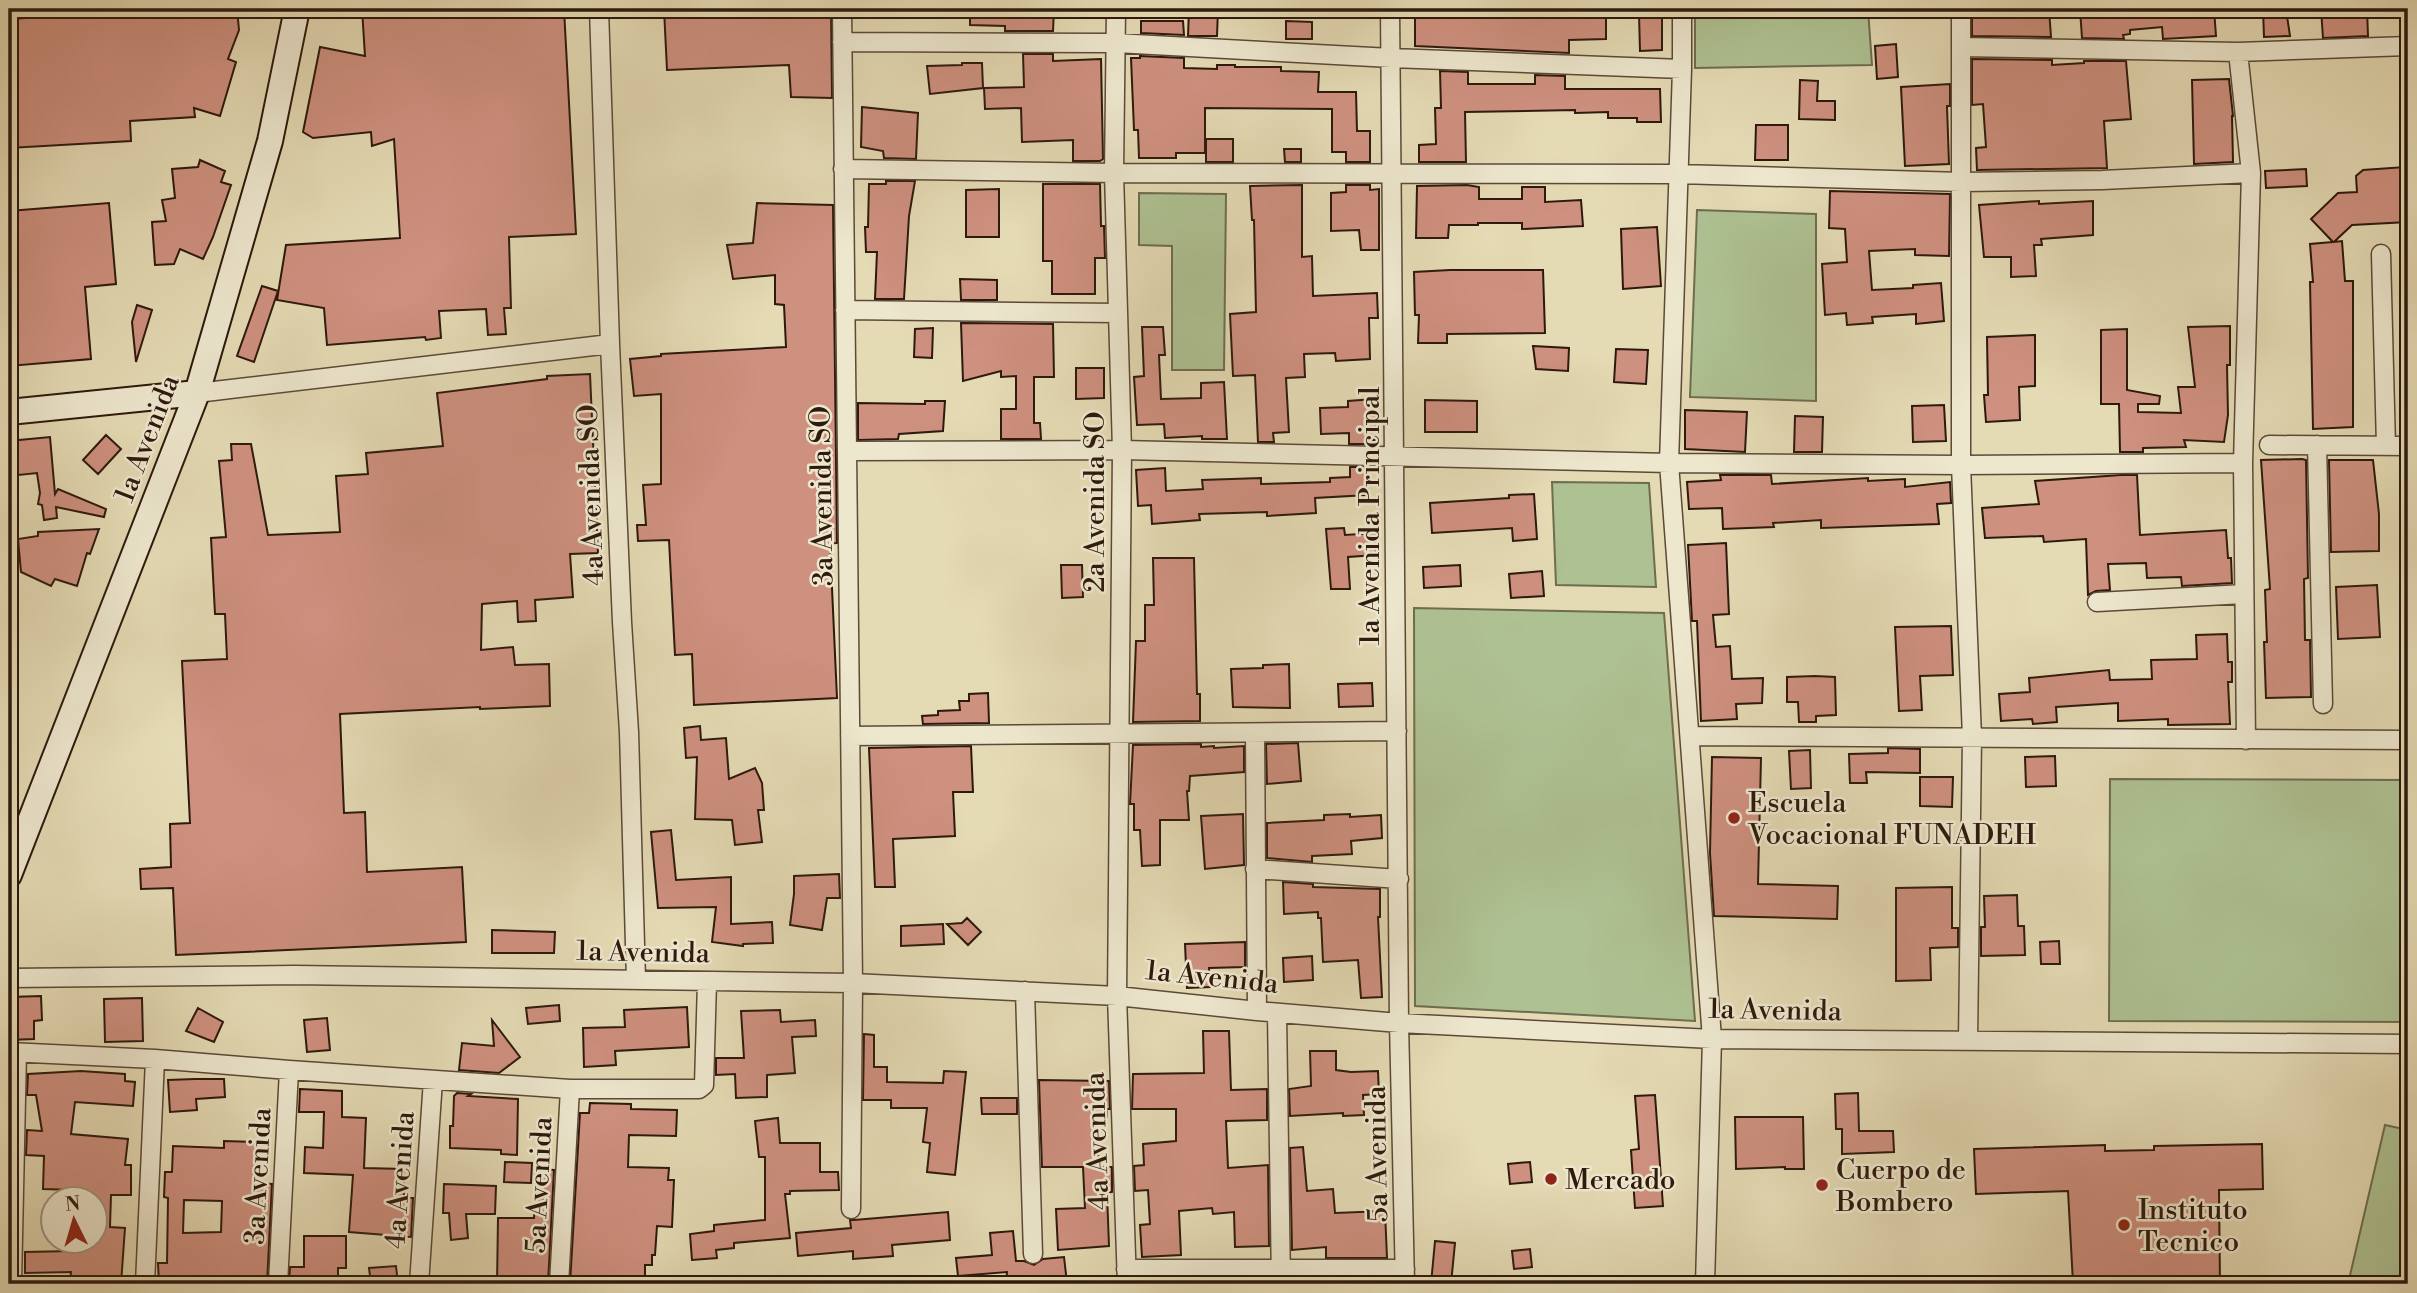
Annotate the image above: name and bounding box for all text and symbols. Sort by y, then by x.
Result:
street label: 1a Avenida [107,369,188,507]
street label: 1a Avenida Principal [1353,386,1388,646]
street label: 4a Avenida SO [571,403,612,586]
street label: 3a Avenida SO [803,405,842,587]
street label: 2a Avenida SO [1078,411,1113,593]
place label: Escuela Vocacional FUNADEH [1747,786,2037,853]
marker: Escuela Vocacional FUNADEH [1726,810,1742,826]
street label: 1a Avenida [576,934,711,971]
street label: 1a Avenida [1144,953,1281,1002]
street label: 1a Avenida [1708,992,1843,1029]
street label: 4a Avenida [1078,1071,1117,1211]
street label: 5a Avenida [1359,1084,1396,1223]
street label: 3a Avenida [237,1106,280,1245]
street label: 4a Avenida [378,1109,423,1250]
street label: 5a Avenida [518,1115,561,1254]
place label: Cuerpo de Bombero [1835,1153,1966,1220]
place label: Mercado [1565,1163,1676,1198]
marker: Mercado [1543,1171,1559,1187]
marker: Cuerpo de Bombero [1814,1177,1830,1193]
north arrow [38,1184,108,1254]
text: N [64,1191,81,1217]
place label: Instituto Tecnico [2138,1193,2248,1260]
marker: Instituto Tecnico [2116,1217,2132,1233]

